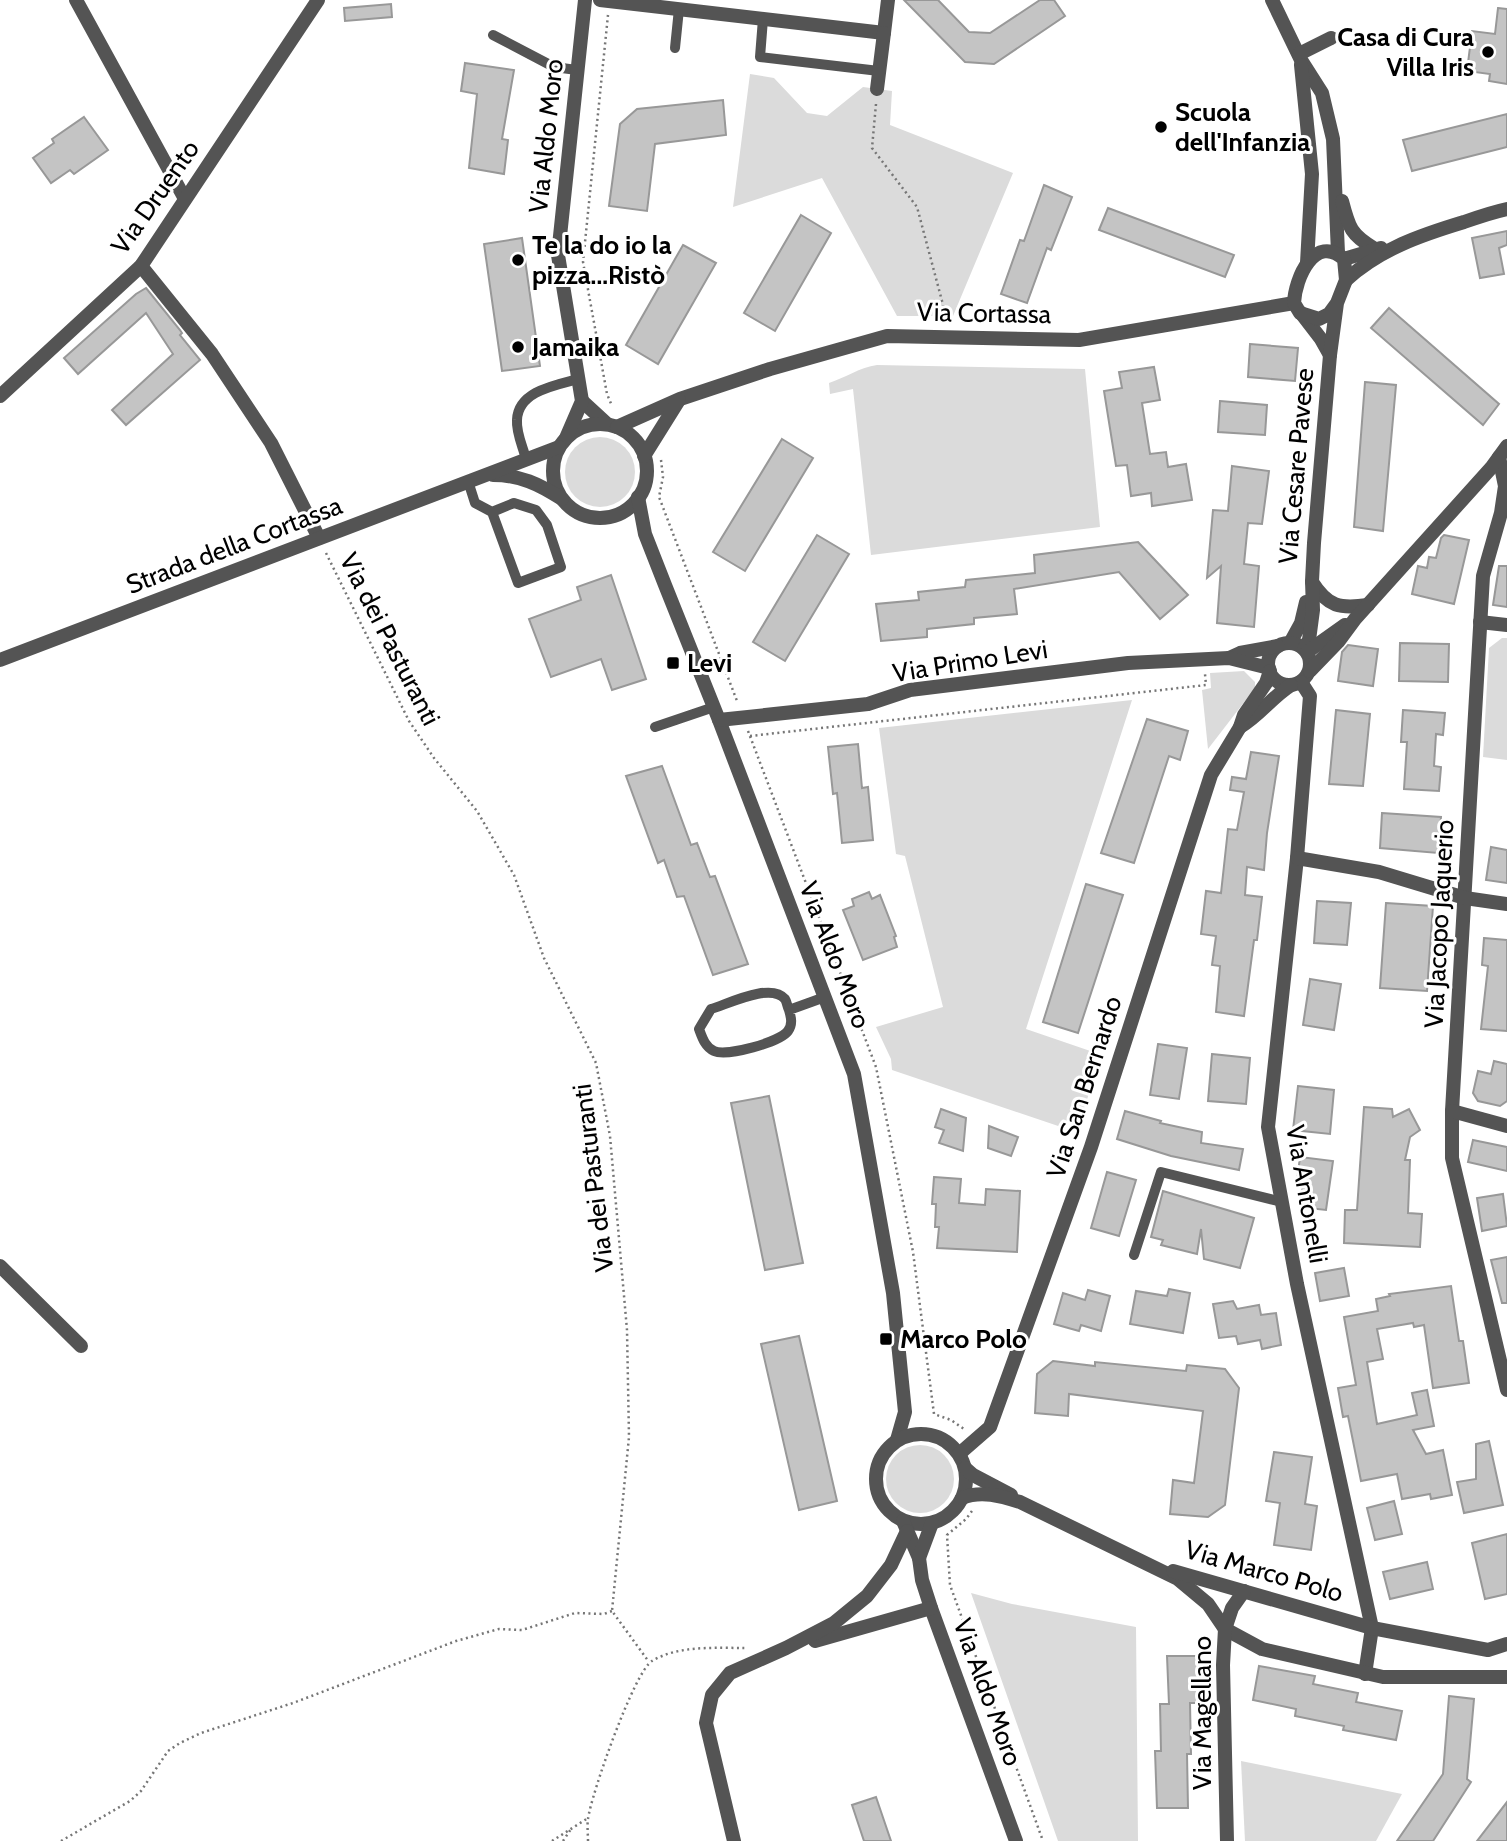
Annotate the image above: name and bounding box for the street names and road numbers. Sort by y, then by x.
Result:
street label: Via Aldo Moro [522,57,570,215]
street label: Via Druento [104,134,206,260]
street label: Via Cortassa [917,296,1052,330]
street label: Via Cesare Pavese [1271,367,1321,565]
street label: Strada della Cortassa [122,489,347,601]
street label: Via dei Pasturanti [333,547,447,731]
street label: Via Primo Levi [890,633,1050,689]
street label: Via Jacopo Jaquerio [1418,819,1460,1029]
street label: Via Aldo Moro [792,877,878,1033]
street label: Via San Bernardo [1039,992,1129,1182]
street label: Via dei Pasturanti [566,1082,620,1274]
street label: Via Antonelli [1279,1122,1335,1266]
street label: Via Marco Polo [1181,1533,1347,1609]
street label: Via Aldo Moro [947,1614,1029,1770]
street label: Via Magellano [1186,1636,1218,1790]

